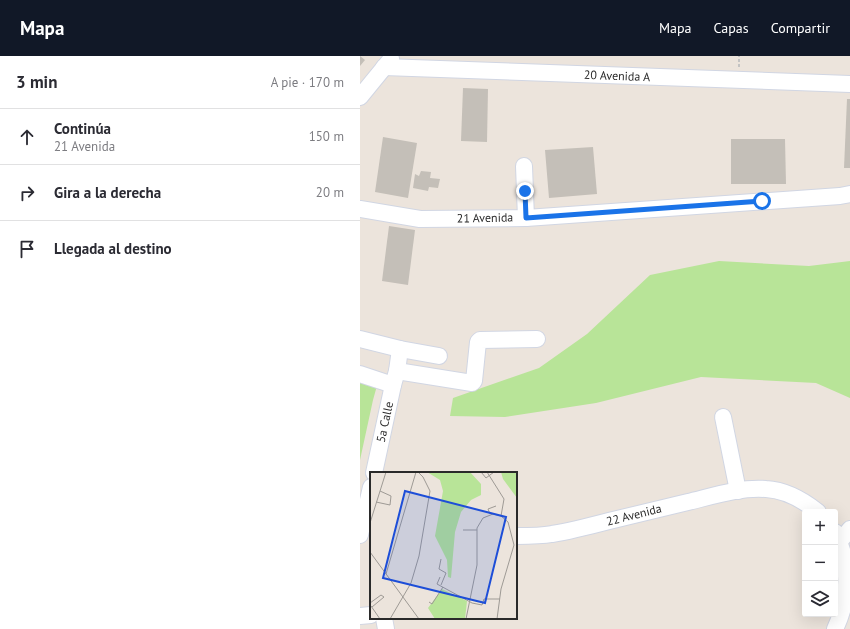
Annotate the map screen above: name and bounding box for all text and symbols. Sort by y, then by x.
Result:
text: Mapa [20,16,64,40]
text: Mapa [659,19,692,37]
text: Capas [714,19,749,37]
text: Compartir [771,19,830,37]
street label: 20 Avenida A [584,67,650,84]
text: 3 min [16,71,57,93]
text: A pie · 170 m [271,74,344,91]
text: Continúa [54,119,111,138]
icon: ahead [16,126,38,148]
text: 150 m [309,128,344,145]
text: 21 Avenida [54,138,115,155]
icon: right [16,182,38,204]
route end [516,182,534,200]
text: Gira a la derecha [54,183,161,202]
text: 20 m [316,184,344,201]
route start [753,192,771,210]
street label: 21 Avenida [457,210,513,225]
icon: arrive [16,238,38,260]
text: Llegada al destino [54,239,172,258]
street label: 5a Calle [373,400,396,444]
inset map [370,472,517,619]
street label: 22 Avenida [605,500,663,529]
map controls [802,509,838,617]
button: + [802,509,838,545]
button: − [802,545,838,581]
button: layers [802,581,838,617]

